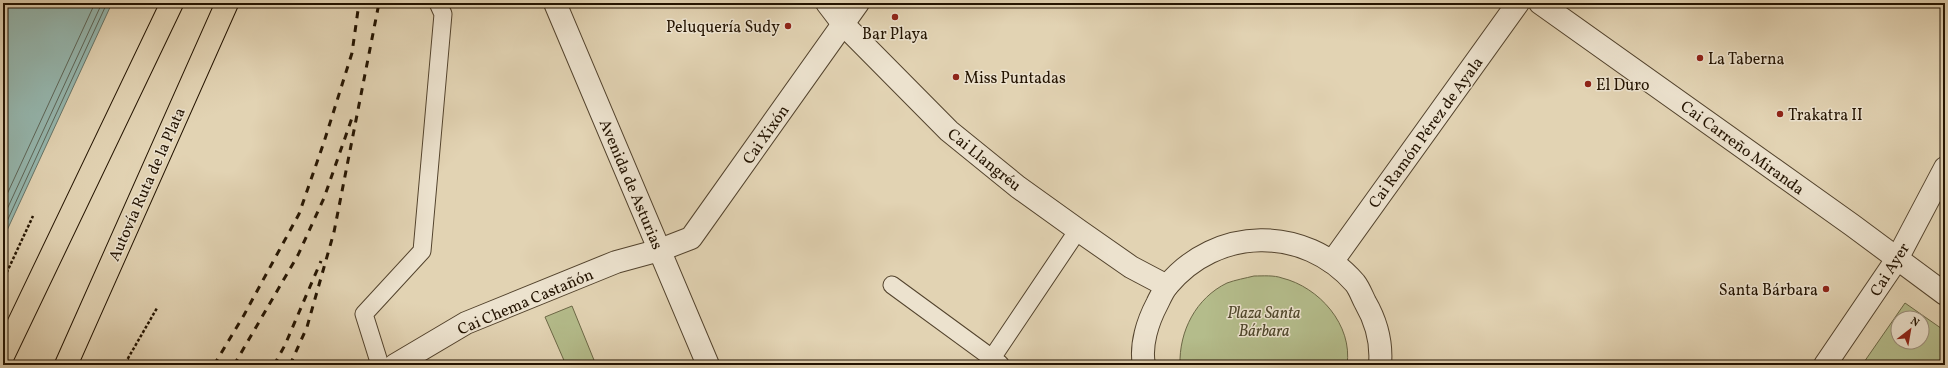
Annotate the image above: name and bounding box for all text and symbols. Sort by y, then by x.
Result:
marker: Bar Playa [890,12,900,22]
place label: Peluquería Sudy [666,17,780,39]
marker: Peluquería Sudy [783,21,793,31]
place label: Bar Playa [862,24,928,46]
place label: La Taberna [1708,49,1785,71]
street label: Cai Ramón Pérez de Ayala [1364,53,1489,213]
marker: La Taberna [1695,53,1705,63]
place label: Miss Puntadas [964,68,1066,90]
marker: Miss Puntadas [951,72,961,82]
place label: El Duro [1596,75,1650,97]
marker: El Duro [1583,79,1593,89]
street label: Cai Carreño Miranda [1675,96,1808,201]
street label: Cai Xixón [738,101,795,169]
street label: Autovía Ruta de la Plata [104,104,192,265]
place label: Trakatra II [1788,105,1863,127]
marker: Trakatra II [1775,109,1785,119]
street label: Avenida de Asturias [593,116,668,253]
street label: Cai Llangréu [942,124,1025,197]
street label: Cai Ayer [1866,239,1916,301]
street label: Cai Chema Castañón [454,264,597,341]
place label: Santa Bárbara [1719,280,1818,302]
marker: Santa Bárbara [1821,284,1831,294]
park label: Plaza Santa Bárbara [1227,303,1301,343]
north arrow [1890,310,1930,350]
text: N [1907,314,1922,331]

